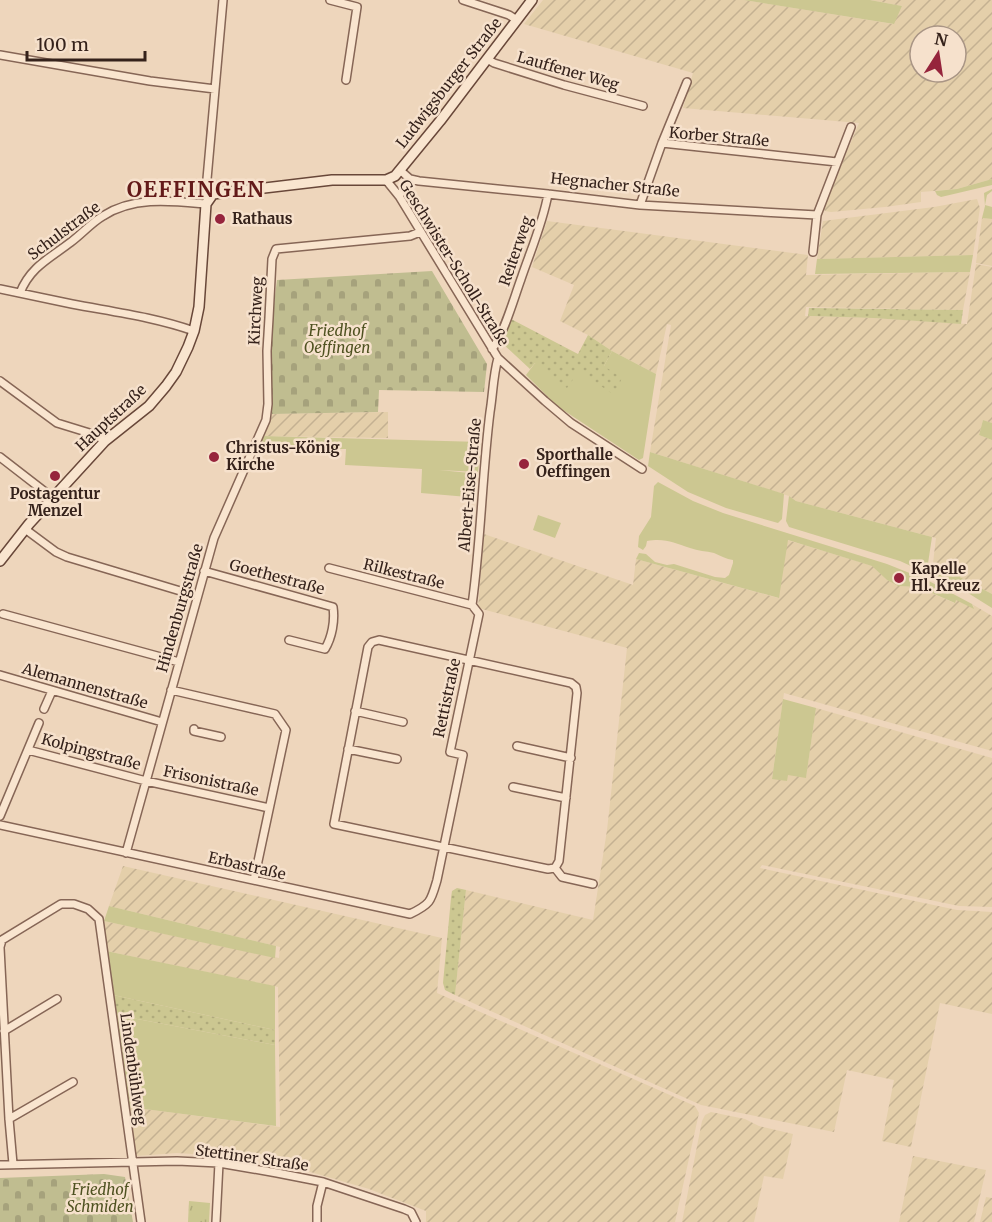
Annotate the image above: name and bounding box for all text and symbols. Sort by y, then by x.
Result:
street label: Ludwigsburger Straße [392,14,506,152]
scale bar [27,24,146,62]
north arrow [908,24,968,84]
text: N [933,28,950,50]
text: 100 m [36,33,89,56]
street label: Lauffener Weg [515,47,621,94]
street label: Korber Straße [668,123,770,150]
street label: Hegnacher Straße [550,168,681,201]
district label: OEFFINGEN [127,176,265,203]
street label: Geschwister-Scholl-Straße [395,176,514,349]
street label: Schulstraße [24,197,104,264]
place label: Rathaus [232,209,293,228]
marker: Rathaus [213,212,227,226]
street label: Reiterweg [495,213,536,288]
street label: Kirchweg [244,276,267,346]
park label: Friedhof Oeffingen [304,321,370,357]
street label: Hauptstraße [71,380,150,455]
street label: Albert-Eise-Straße [454,417,485,554]
place label: Christus-König Kirche [226,438,340,474]
place label: Sporthalle Oeffingen [536,445,613,481]
marker: Christus-König Kirche [207,450,221,464]
marker: Sporthalle Oeffingen [517,457,531,471]
marker: Postagentur Menzel [48,469,62,483]
place label: Postagentur Menzel [10,484,100,520]
street label: Hindenburgstraße [152,541,207,674]
street label: Rilkestraße [362,554,447,593]
street label: Goethestraße [228,555,327,598]
place label: Kapelle Hl. Kreuz [911,559,980,595]
marker: Kapelle Hl. Kreuz [892,571,906,585]
street label: Rettistraße [429,656,464,739]
street label: Alemannenstraße [19,658,150,713]
street label: Kolpingstraße [39,729,143,774]
street label: Frisonistraße [162,761,261,800]
street label: Erbastraße [206,847,288,884]
street label: Lindenbühlweg [116,1012,151,1126]
street label: Stettiner Straße [194,1140,310,1175]
park label: Friedhof Schmiden [66,1180,134,1216]

